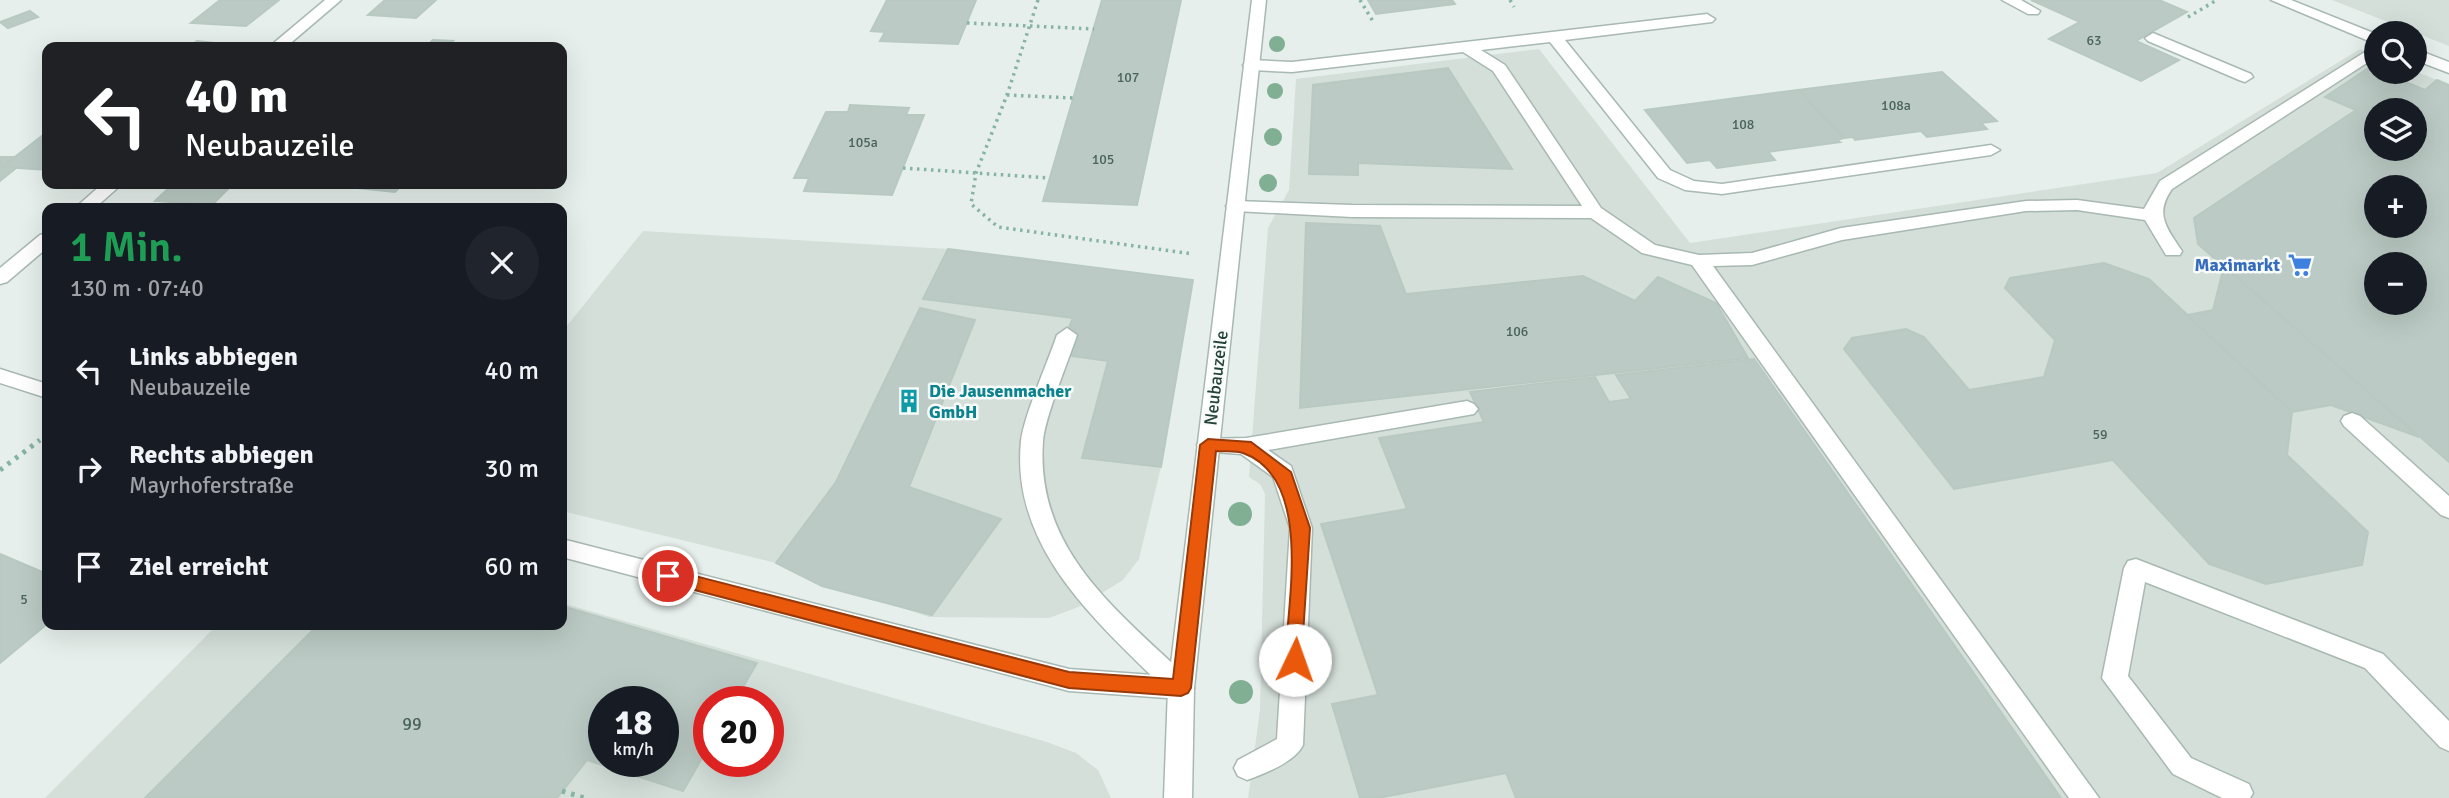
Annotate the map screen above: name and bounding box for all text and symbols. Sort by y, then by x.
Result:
map controls [2364,21,2427,315]
button: search [2364,21,2427,84]
house number: 63 [2086,32,2102,49]
text: 40 m [185,66,288,126]
house number: 107 [1117,69,1139,86]
icon: left [70,70,161,161]
house number: 108a [1881,97,1911,114]
button: layers [2364,98,2427,161]
house number: 108 [1732,116,1754,133]
text: Neubauzeile [185,126,354,165]
house number: 105a [848,134,878,151]
house number: 105 [1092,151,1114,168]
button: + [2364,175,2427,238]
text: 1 Min. [70,222,183,273]
button: close [465,226,539,300]
supermarket icon: Maximarkt [2286,251,2314,279]
button: − [2364,252,2427,315]
place label: Maximarkt [2194,254,2280,276]
text: 130 m · 07:40 [70,274,204,303]
house number: 106 [1506,323,1528,340]
street label: Neubauzeile [1199,329,1233,427]
text: Links abbiegen [129,341,298,373]
icon: left [70,352,108,390]
text: 40 m [484,355,539,387]
text: Neubauzeile [129,373,251,402]
place label: Die Jausenmacher GmbH [929,380,1072,423]
building icon: Die Jausenmacher GmbH [895,387,923,415]
house number: 59 [2092,426,2108,443]
text: Rechts abbiegen [129,439,314,471]
icon: right [70,450,108,488]
text: 30 m [484,453,539,485]
text: Mayrhoferstraße [129,471,294,500]
pin [638,546,698,606]
icon: arrive [70,548,108,586]
text: Ziel erreicht [129,551,269,583]
text: 60 m [484,551,539,583]
icon: arrive [649,557,687,595]
house number: 5 [20,591,28,608]
position arrow [1258,623,1332,697]
speed limit sign: 20 [693,686,784,777]
text: 18 [615,701,652,744]
house number: 99 [402,713,422,735]
text: km/h [613,738,654,760]

